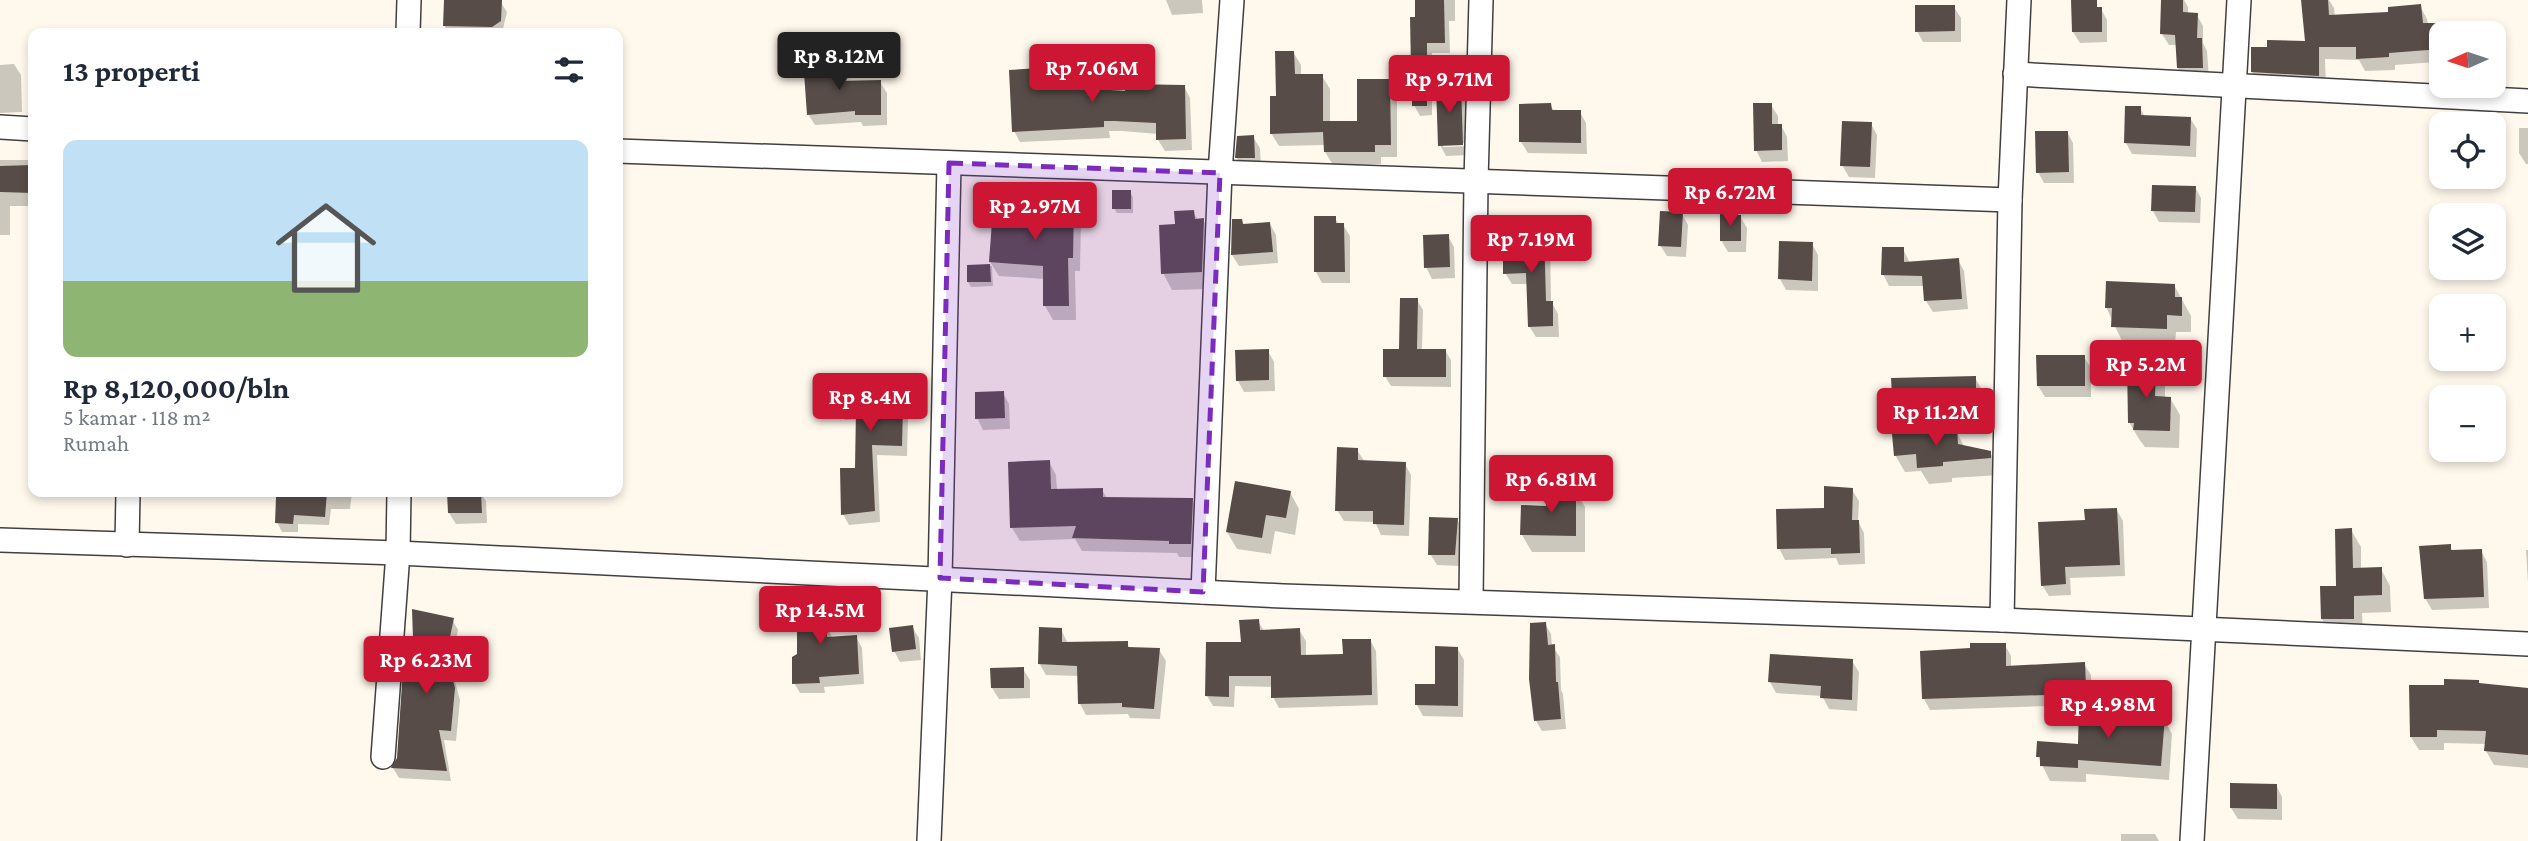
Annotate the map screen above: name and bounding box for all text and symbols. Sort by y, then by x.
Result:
north arrow [2429,21,2506,98]
map controls [2429,21,2506,462]
pin: Rp 8.12M [767,32,911,92]
text: Rp 8.12M [793,42,885,68]
pin: Rp 7.06M [1020,44,1164,104]
icon: filters [550,51,588,89]
text: 13 properti [63,54,200,87]
text: Rp 7.06M [1045,54,1139,80]
pin: Rp 9.71M [1377,55,1521,115]
text: Rp 9.71M [1405,65,1493,91]
button: locate [2429,112,2506,189]
pin: Rp 6.72M [1658,168,1802,228]
text: Rp 6.72M [1684,178,1776,204]
pin: Rp 2.97M [963,182,1107,242]
icon: home [263,185,389,311]
text: Rp 2.97M [989,192,1081,218]
button: layers [2429,203,2506,280]
pin: Rp 7.19M [1459,216,1603,275]
text: Rp 7.19M [1487,225,1575,251]
button: + [2429,294,2506,371]
pin: Rp 5.2M [2081,340,2211,400]
text: Rp 5.2M [2106,350,2186,376]
text: Rp 8,120,000/bln [63,371,289,404]
pin: Rp 8.4M [805,374,935,433]
text: Rp 8.4M [829,383,911,409]
button: − [2429,385,2506,462]
pin: Rp 11.2M [1864,388,2008,448]
text: Rp 11.2M [1893,398,1979,424]
text: 5 kamar · 118 m² [63,404,211,430]
text: Rumah [63,430,129,456]
pin: Rp 6.81M [1479,456,1623,515]
text: Rp 6.81M [1505,465,1597,491]
pin: Rp 14.5M [748,586,892,646]
text: Rp 14.5M [775,596,865,622]
pin: Rp 6.23M [354,636,498,696]
text: Rp 6.23M [380,646,472,672]
pin: Rp 4.98M [2036,680,2180,740]
text: Rp 4.98M [2060,690,2156,716]

